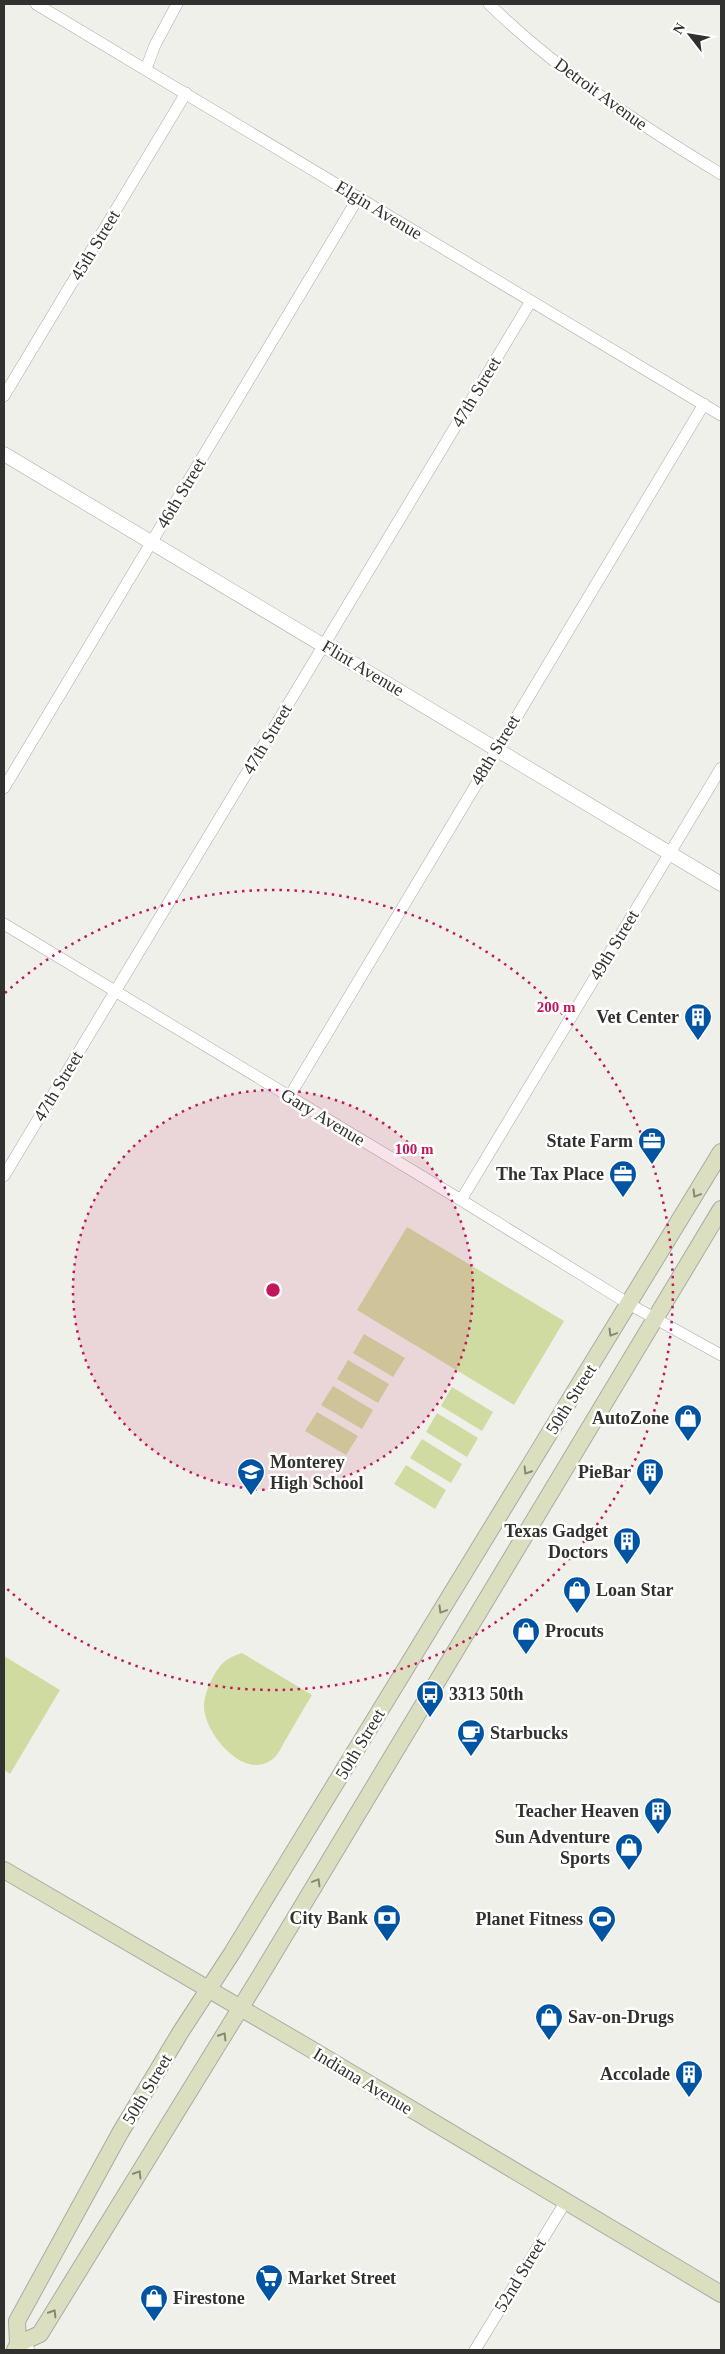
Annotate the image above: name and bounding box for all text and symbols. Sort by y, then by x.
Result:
north arrow [665,10,715,60]
text: N [670,20,688,37]
street label: Detroit Avenue [551,54,651,134]
street label: Elgin Avenue [332,176,426,244]
street label: 45th Street [66,206,124,284]
street label: 47th Street [447,353,505,431]
street label: 46th Street [152,454,210,532]
street label: Flint Avenue [318,636,408,700]
street label: 47th Street [238,700,296,778]
street label: 48th Street [466,711,524,789]
street label: 49th Street [585,906,643,984]
text: 200 m [537,999,576,1015]
building icon: Vet Center [683,1002,713,1041]
place label: Vet Center [596,1007,679,1027]
street label: 47th Street [29,1047,87,1125]
street label: Gary Avenue [278,1084,368,1150]
office icon: State Farm [637,1126,667,1165]
place label: State Farm [547,1131,633,1151]
text: 100 m [395,1141,434,1157]
office icon: The Tax Place [608,1159,638,1198]
place label: The Tax Place [496,1164,604,1184]
one-way arrow [693,1188,703,1197]
centre of rings [264,1281,282,1299]
one-way arrow [609,1327,618,1336]
street label: 50th Street [542,1360,600,1438]
shop icon: AutoZone [673,1403,703,1442]
place label: AutoZone [592,1408,669,1428]
place label: Monterey High School [270,1452,364,1493]
school or university icon: Monterey High School [236,1457,266,1496]
building icon: PieBar [635,1457,665,1496]
place label: PieBar [578,1462,631,1482]
one-way arrow [524,1466,533,1475]
place label: Texas Gadget Doctors [504,1521,608,1562]
building icon: Texas Gadget Doctors [612,1526,642,1565]
shop icon: Loan Star [562,1575,592,1614]
place label: Loan Star [596,1580,674,1600]
one-way arrow [439,1604,449,1613]
shop icon: Procuts [511,1616,541,1655]
place label: Procuts [545,1621,604,1641]
bus stop icon: 3313 50th [415,1679,445,1718]
place label: 3313 50th [449,1684,524,1704]
street label: 50th Street [331,1705,389,1783]
cafe icon: Starbucks [456,1718,486,1757]
place label: Starbucks [490,1723,568,1743]
building icon: Teacher Heaven [643,1796,673,1835]
place label: Teacher Heaven [516,1801,639,1821]
place label: Sun Adventure Sports [495,1827,610,1868]
shop icon: Sun Adventure Sports [614,1832,644,1871]
one-way arrow [311,1879,321,1888]
bank icon: City Bank [372,1903,402,1942]
sports icon: Planet Fitness [587,1904,617,1943]
place label: City Bank [289,1908,368,1928]
place label: Planet Fitness [476,1909,583,1929]
shop icon: Sav-on-Drugs [534,2002,564,2041]
place label: Sav-on-Drugs [568,2007,674,2027]
one-way arrow [217,2032,227,2041]
street label: Indiana Avenue [310,2044,416,2118]
street label: 50th Street [118,2050,176,2128]
building icon: Accolade [674,2059,704,2098]
place label: Accolade [600,2064,670,2084]
one-way arrow [132,2171,142,2180]
street label: 52nd Street [490,2234,550,2316]
supermarket icon: Market Street [254,2263,284,2302]
place label: Market Street [288,2268,396,2288]
shop icon: Firestone [139,2283,169,2322]
place label: Firestone [173,2288,245,2308]
one-way arrow [47,2309,56,2318]

